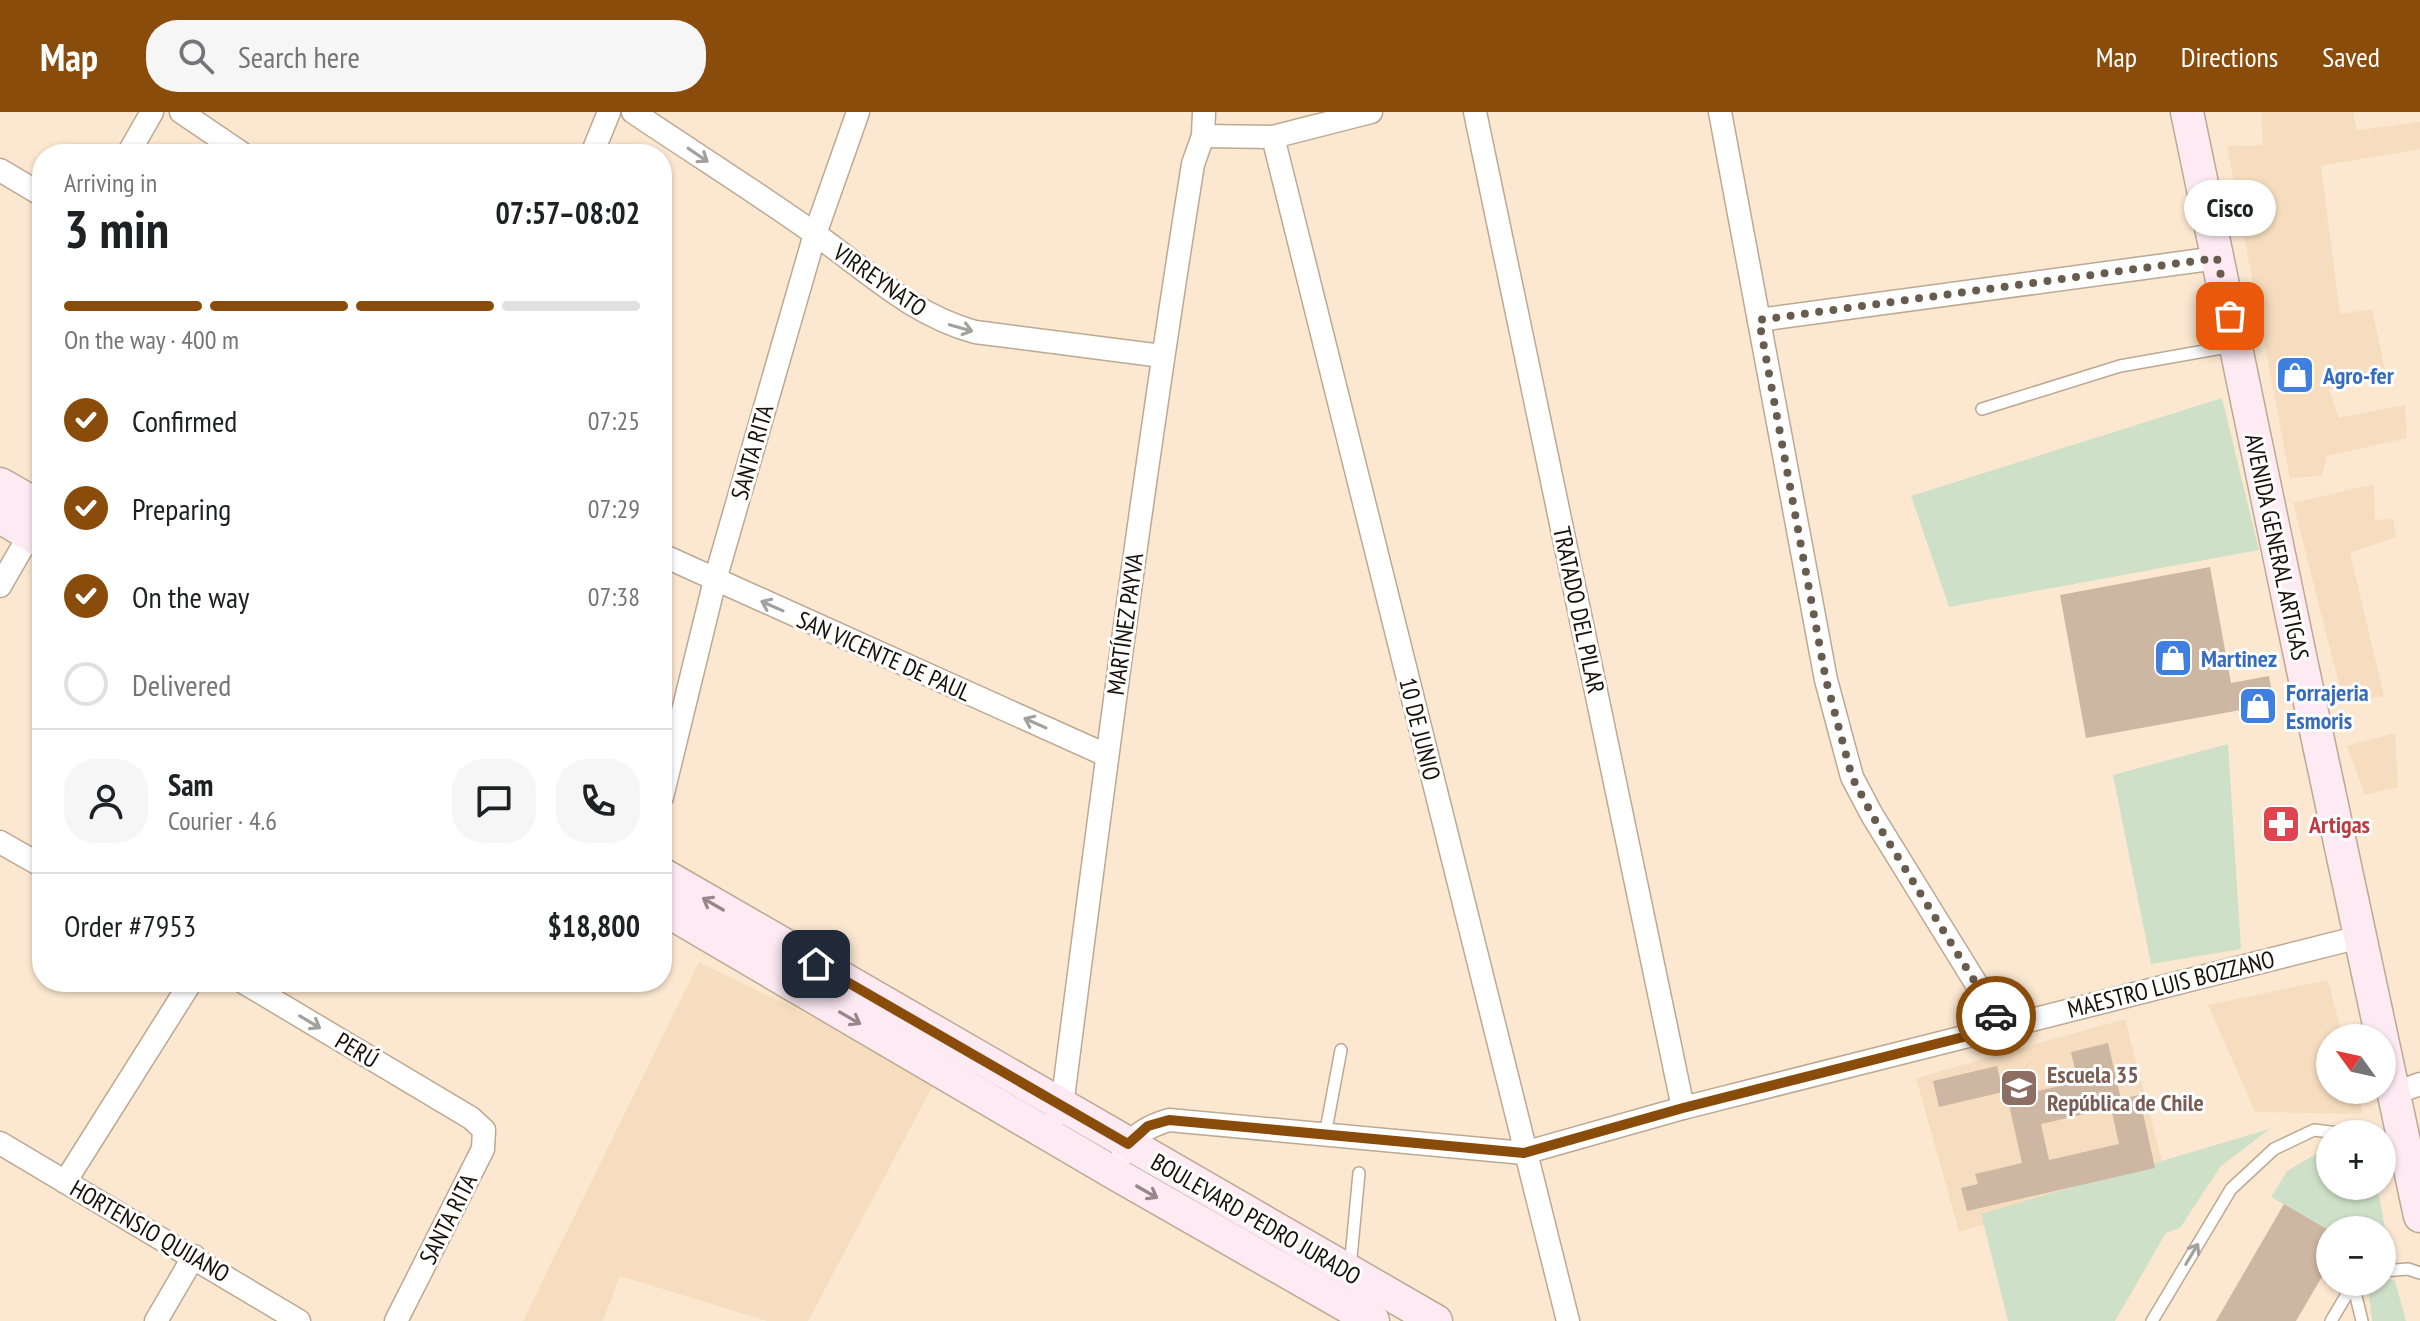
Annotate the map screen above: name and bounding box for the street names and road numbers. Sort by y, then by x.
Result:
street label: VIRREYNATO [826,236,933,323]
street label: SANTA RITA [724,400,781,503]
street label: AVENIDA GENERAL ARTIGAS [2238,431,2316,663]
street label: TRATADO DEL PILAR [1546,524,1612,696]
street label: MARTÍNEZ PAYVA [1100,550,1150,697]
street label: SAN VICENTE DE PAUL [792,604,976,708]
street label: 10 DE JUNIO [1392,674,1448,784]
street label: MAESTRO LUIS BOZZANO [2064,943,2278,1025]
street label: PERÚ [330,1025,384,1075]
street label: BOULEVARD PEDRO JURADO [1146,1146,1366,1292]
street label: SANTA RITA [412,1168,484,1269]
street label: HORTENSIO QUIJANO [65,1173,235,1289]

